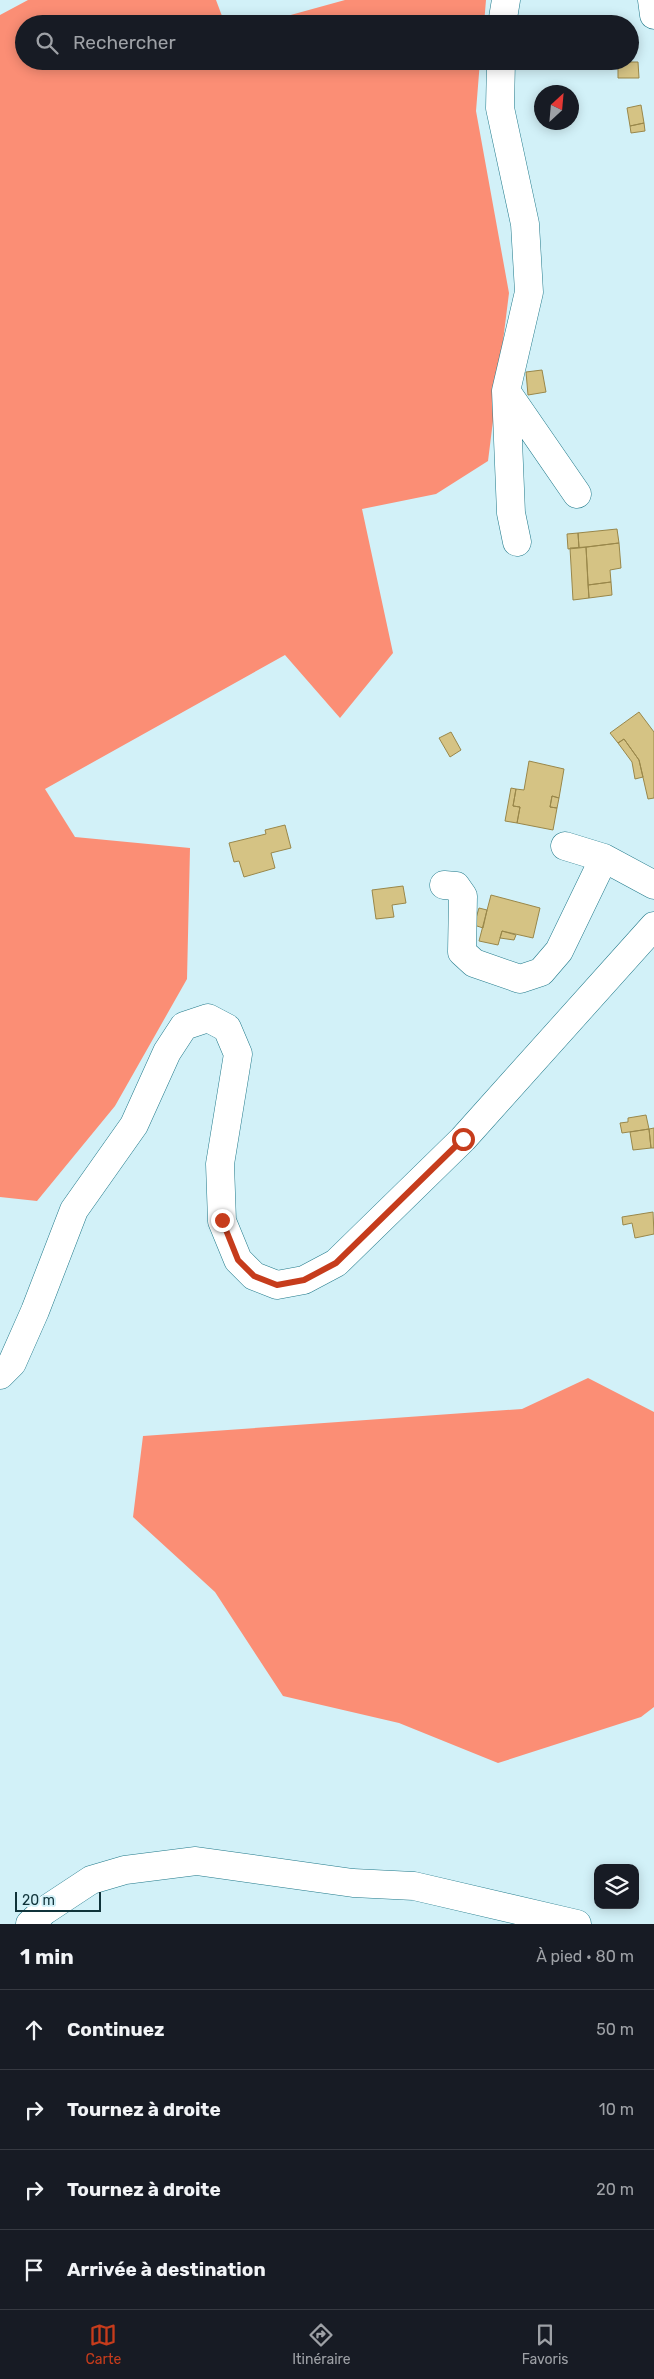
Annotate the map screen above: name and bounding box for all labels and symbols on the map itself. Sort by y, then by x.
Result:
north arrow [534,85,579,130]
route start [452,1128,475,1151]
route end [211,1209,234,1232]
scale bar [15,1889,101,1912]

